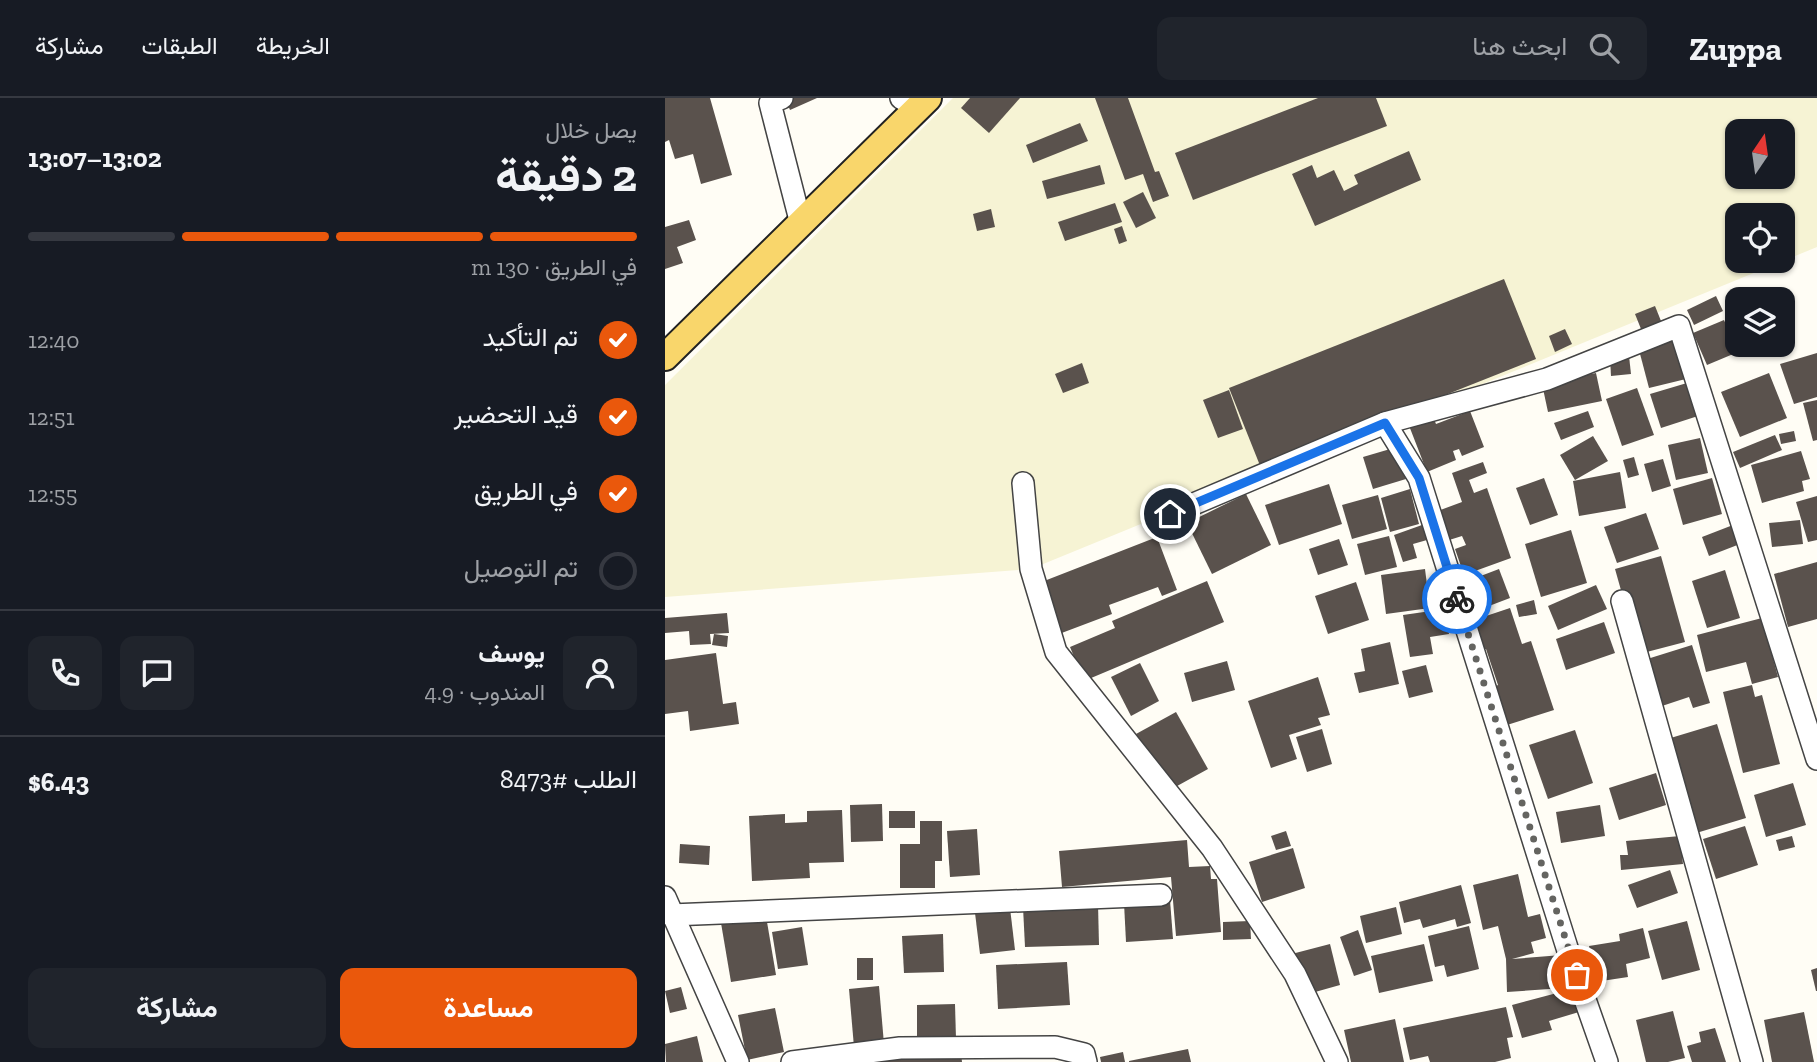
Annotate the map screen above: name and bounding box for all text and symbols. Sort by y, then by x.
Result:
search box [1157,17,1647,80]
icon: search [1585,29,1623,67]
text: Zuppa [1689,29,1782,68]
text: ابحث هنا [1472,30,1567,62]
text: مشاركة [35,31,103,60]
text: الطبقات [141,31,218,60]
text: الخريطة [256,31,330,60]
text: يصل خلال [545,116,637,144]
north arrow [1725,119,1795,189]
map controls [1725,119,1795,357]
text: 13:02–13:07 [28,142,162,174]
text: 2 دقيقة [495,148,637,203]
button: locate [1725,203,1795,273]
text: في الطريق · 130 m [471,253,637,281]
button: layers [1725,287,1795,357]
text: تم التأكيد [483,321,578,353]
icon: check [599,321,637,359]
text: 12:40 [28,326,80,354]
text: قيد التحضير [454,398,578,430]
icon: check [599,398,637,436]
text: 12:51 [28,403,74,431]
text: في الطريق [474,475,578,507]
icon: check [599,475,637,513]
text: 12:55 [28,480,77,508]
pin [1140,484,1200,544]
icon: home [1151,495,1189,533]
text: تم التوصيل [464,552,578,584]
courier [1422,564,1492,634]
icon: bike [1438,580,1476,618]
button: phone [28,636,102,710]
button: chat [120,636,194,710]
button: person [563,636,637,710]
text: يوسف [478,637,545,669]
text: المندوب · 4.9 [425,678,545,706]
text: الطلب #8473 [500,763,637,795]
text: $6.43 [28,766,89,798]
pin [1547,945,1607,1005]
icon: bag [1558,956,1596,994]
button: مشاركة [28,968,326,1048]
button: مساعدة [340,968,637,1048]

